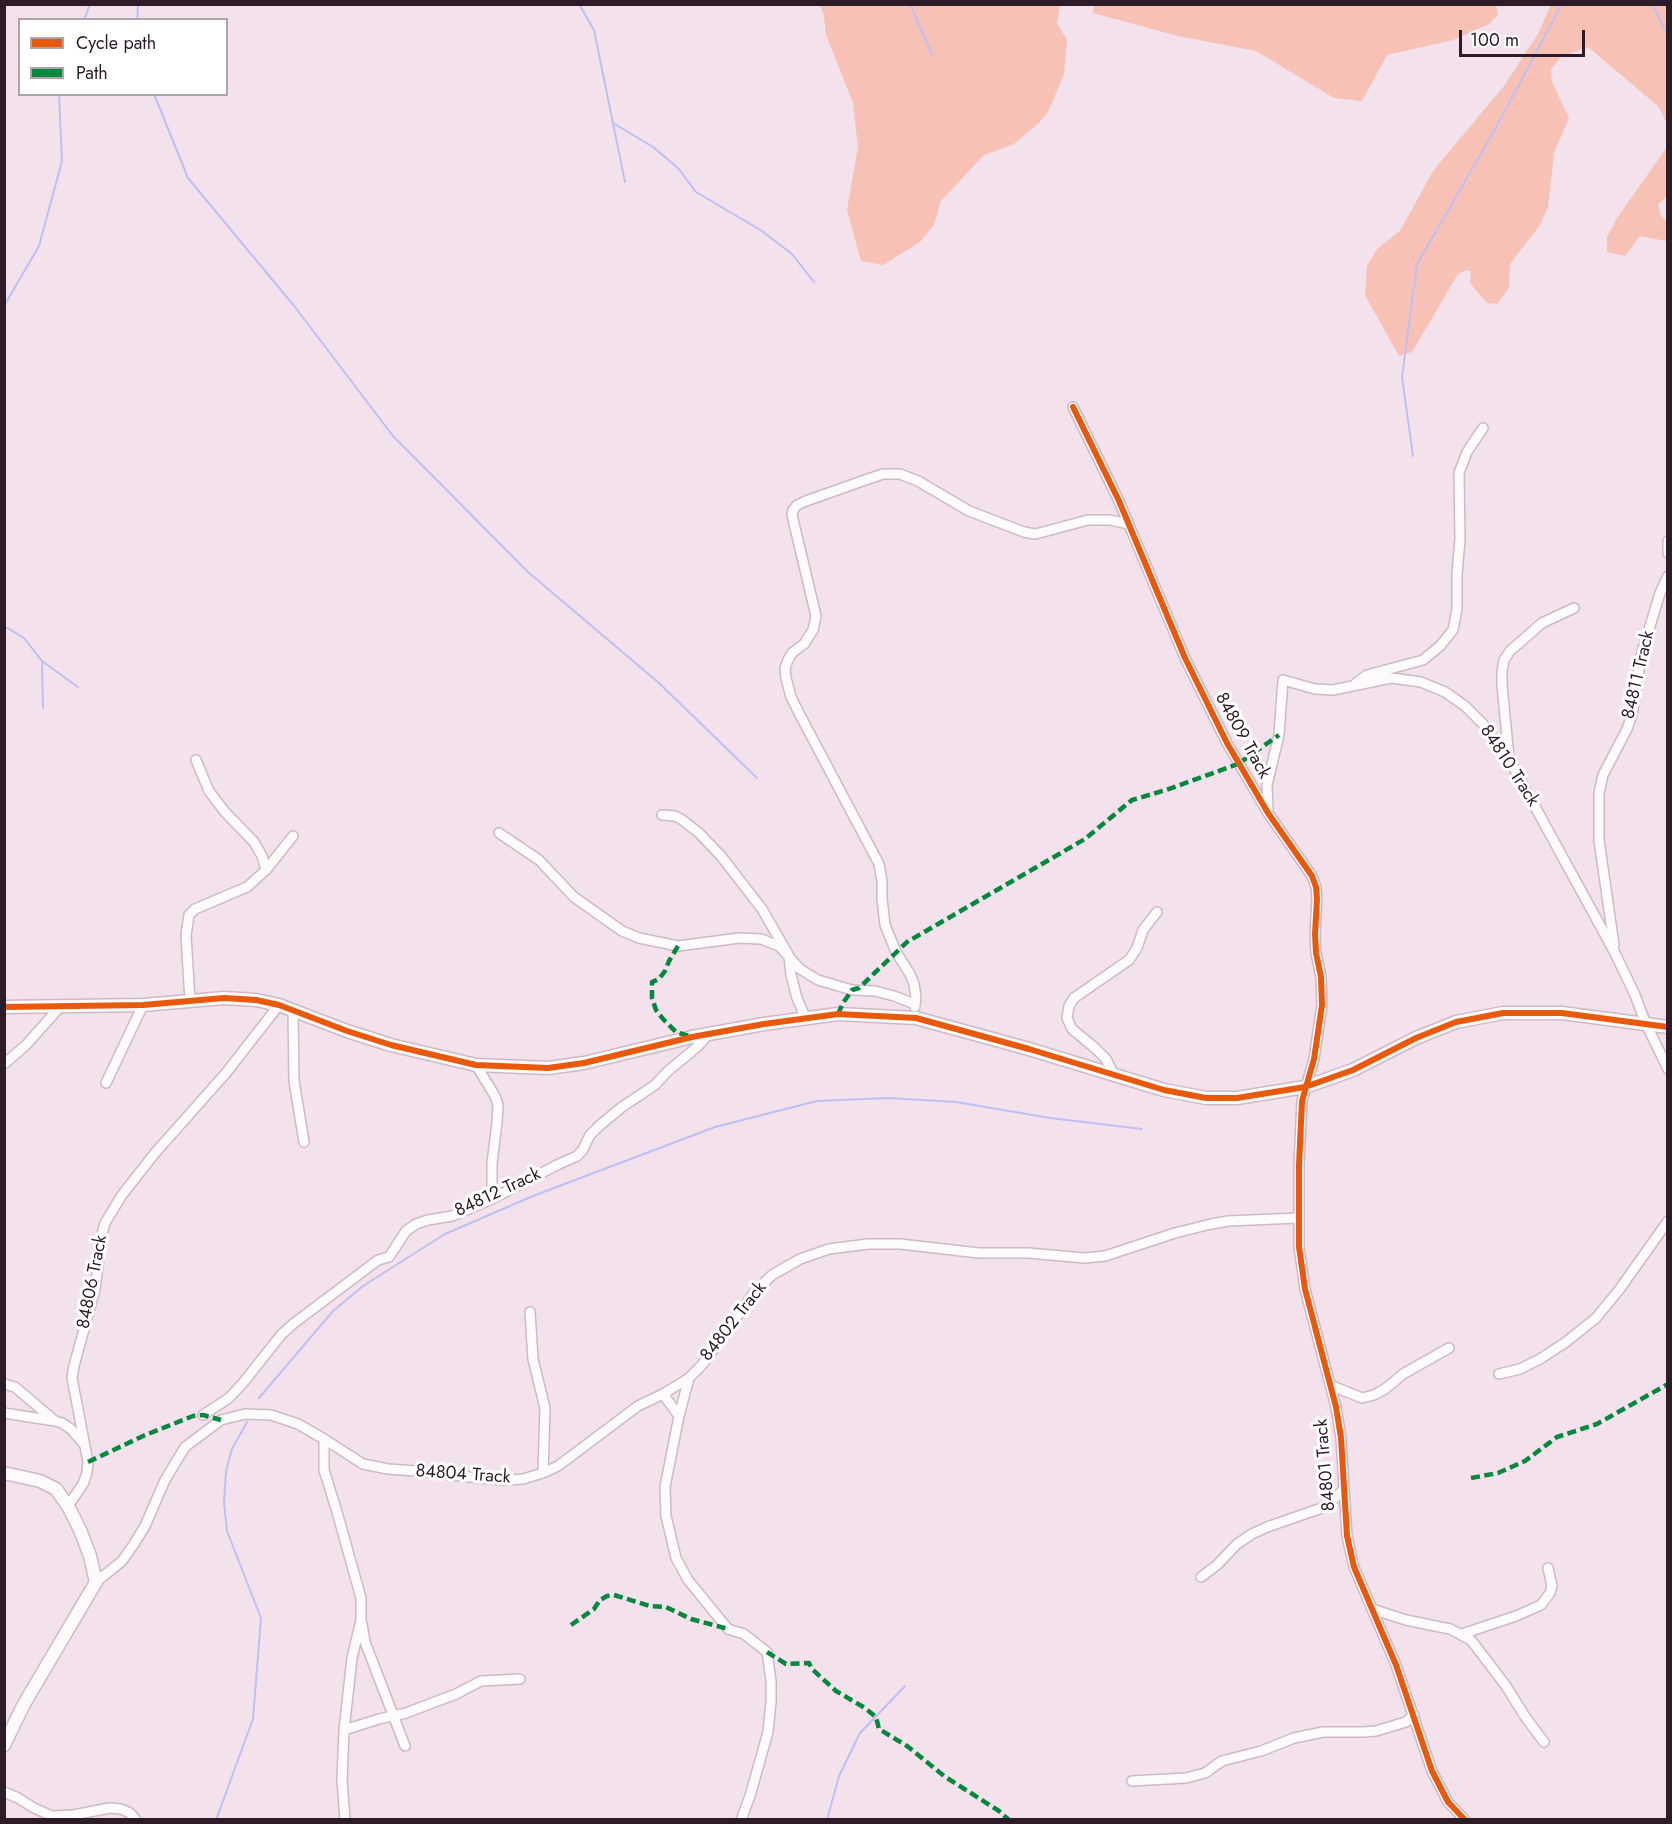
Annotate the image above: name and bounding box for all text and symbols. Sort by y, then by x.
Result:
legend [18,18,228,96]
scale bar [1462,18,1588,56]
text: 100 m [1470,27,1519,53]
text: Cycle path [76,30,156,56]
text: Path [76,60,108,86]
street label: 84811 Track [1618,629,1660,721]
street label: 84809 Track [1210,689,1274,783]
street label: 84810 Track [1475,721,1543,811]
street label: 84812 Track [452,1164,544,1222]
street label: 84806 Track [73,1233,113,1331]
street label: 84802 Track [696,1278,772,1366]
street label: 84801 Track [1311,1418,1341,1512]
street label: 84804 Track [415,1461,511,1489]

